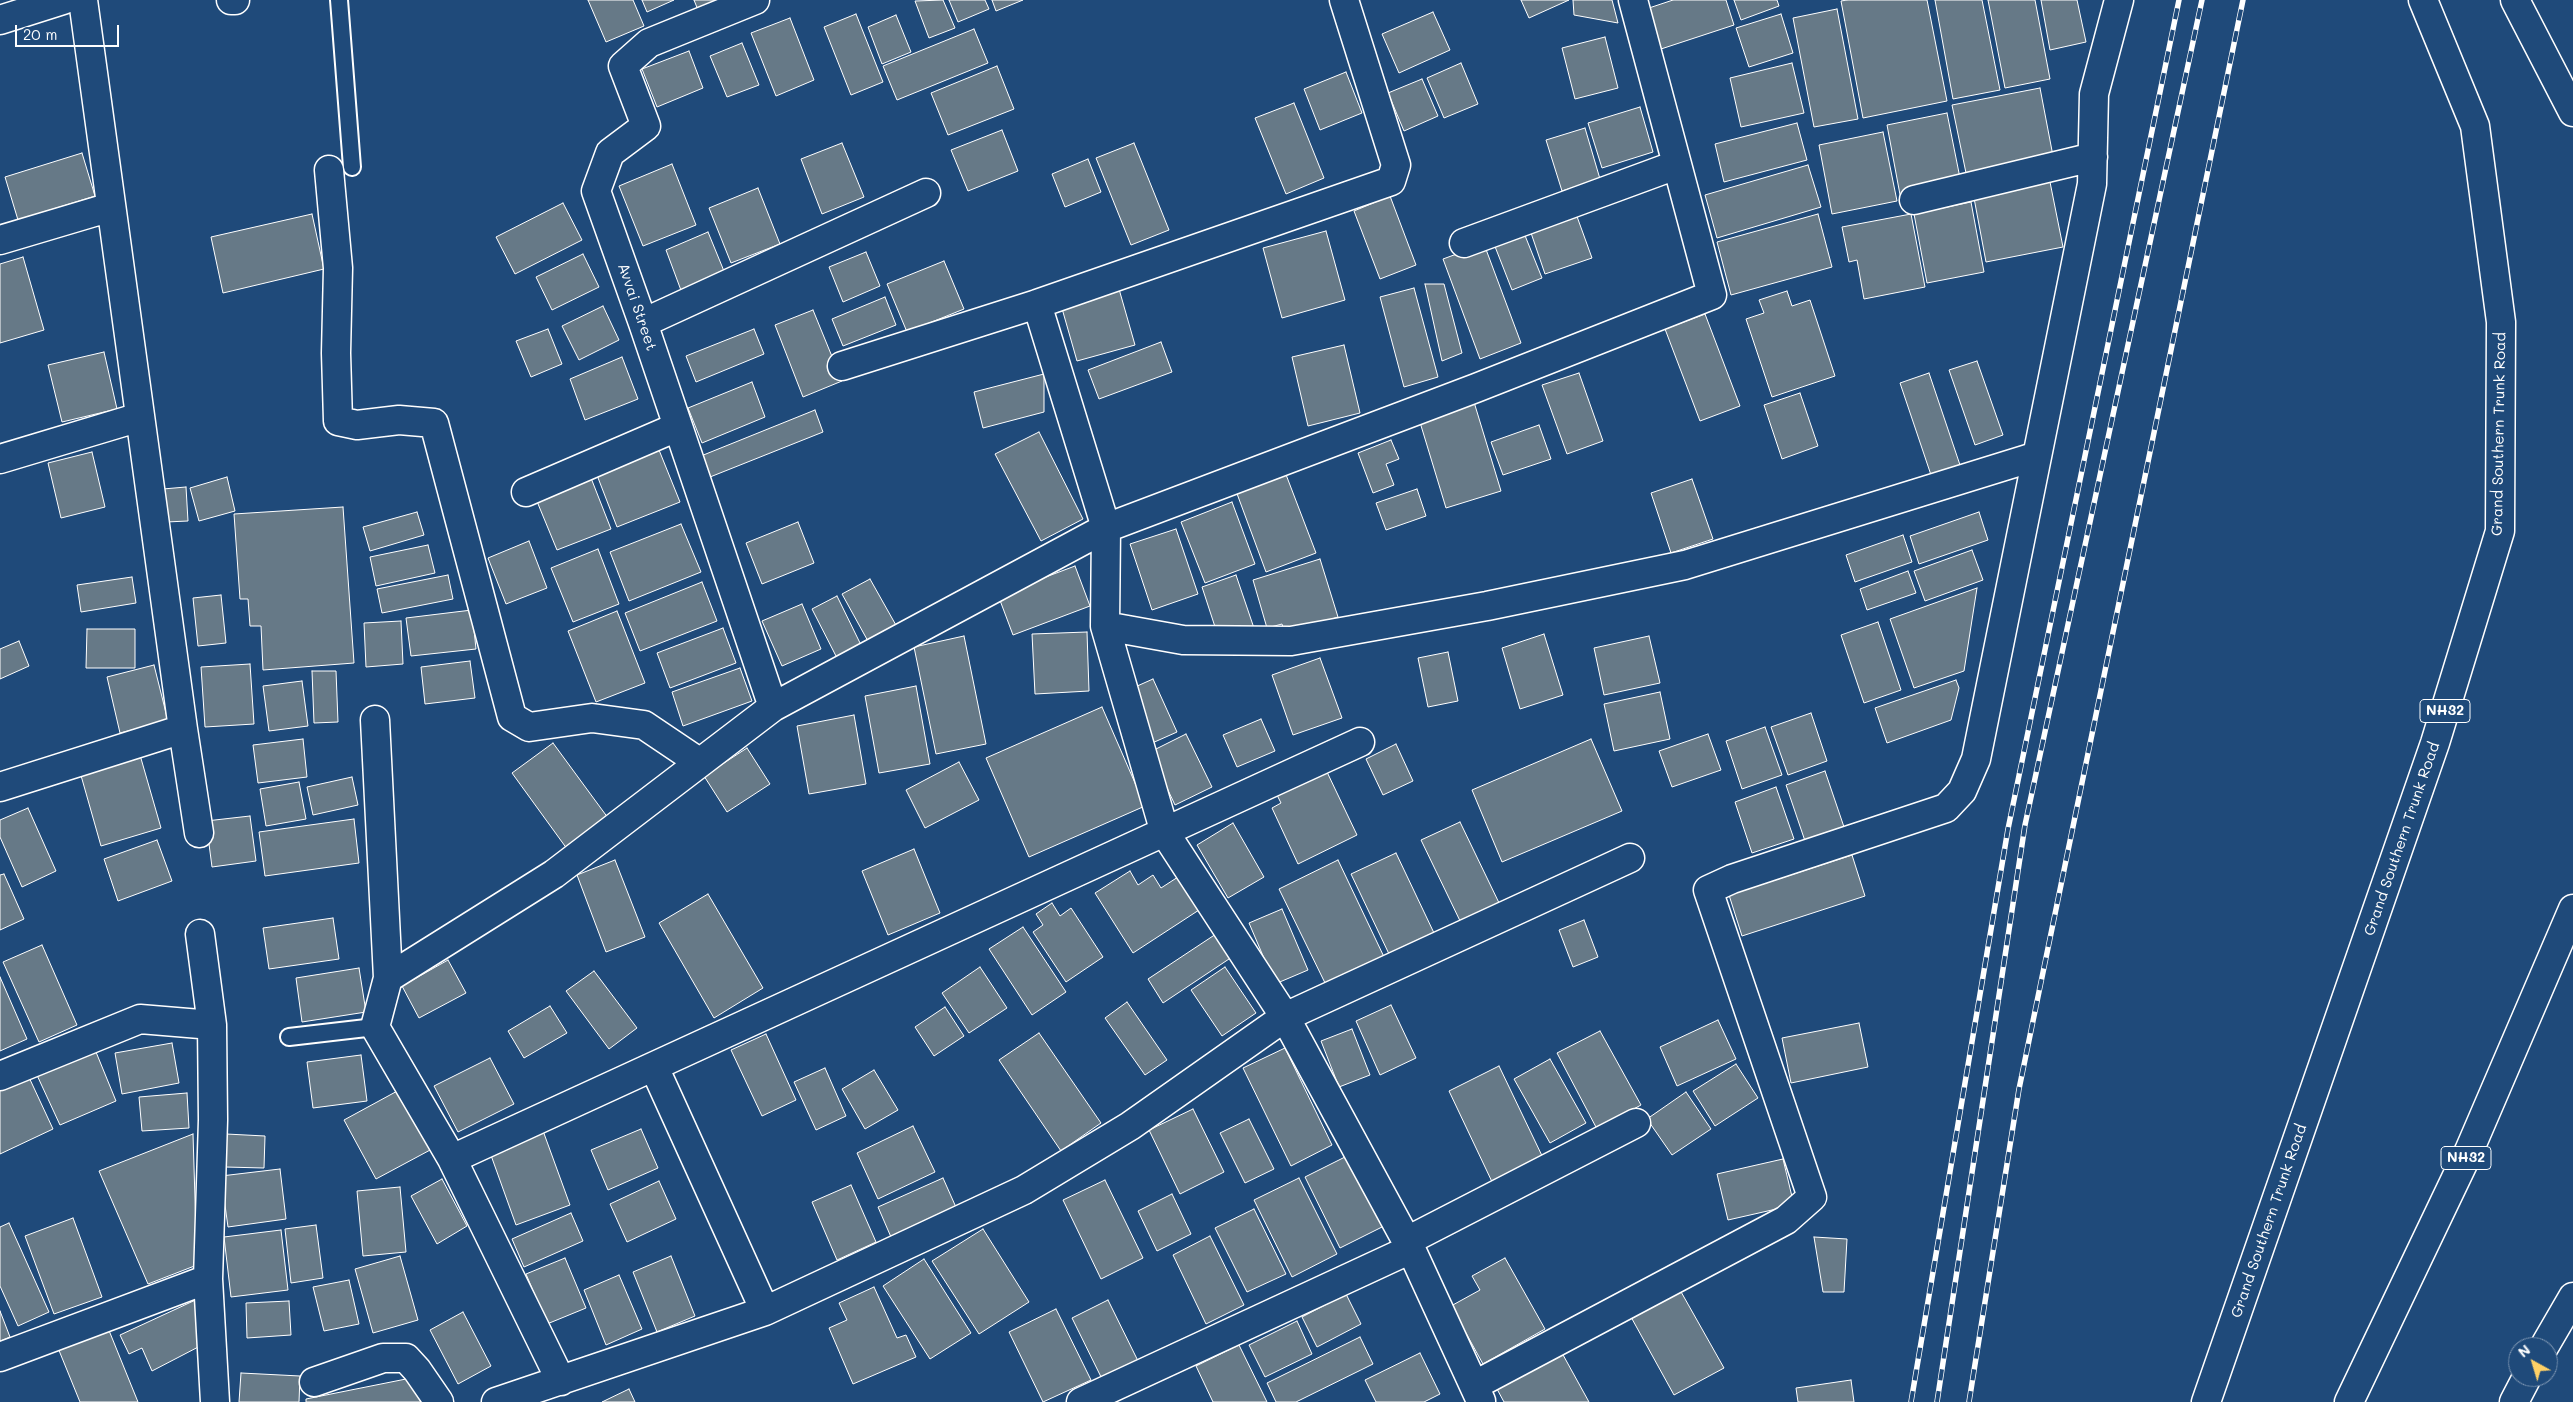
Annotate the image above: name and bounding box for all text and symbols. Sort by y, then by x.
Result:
scale bar [18,15,121,47]
text: 20 m [23,24,57,44]
street label: Avvai Street [614,261,660,353]
street label: Grand Southern Trunk Road [2488,332,2510,536]
road number: NH32 [2420,699,2470,722]
street label: Grand Southern Trunk Road [2360,740,2444,938]
street label: Grand Southern Trunk Road [2227,1122,2311,1320]
road number: NH32 [2441,1146,2491,1170]
north arrow [2508,1337,2558,1387]
text: N [2514,1340,2534,1361]

